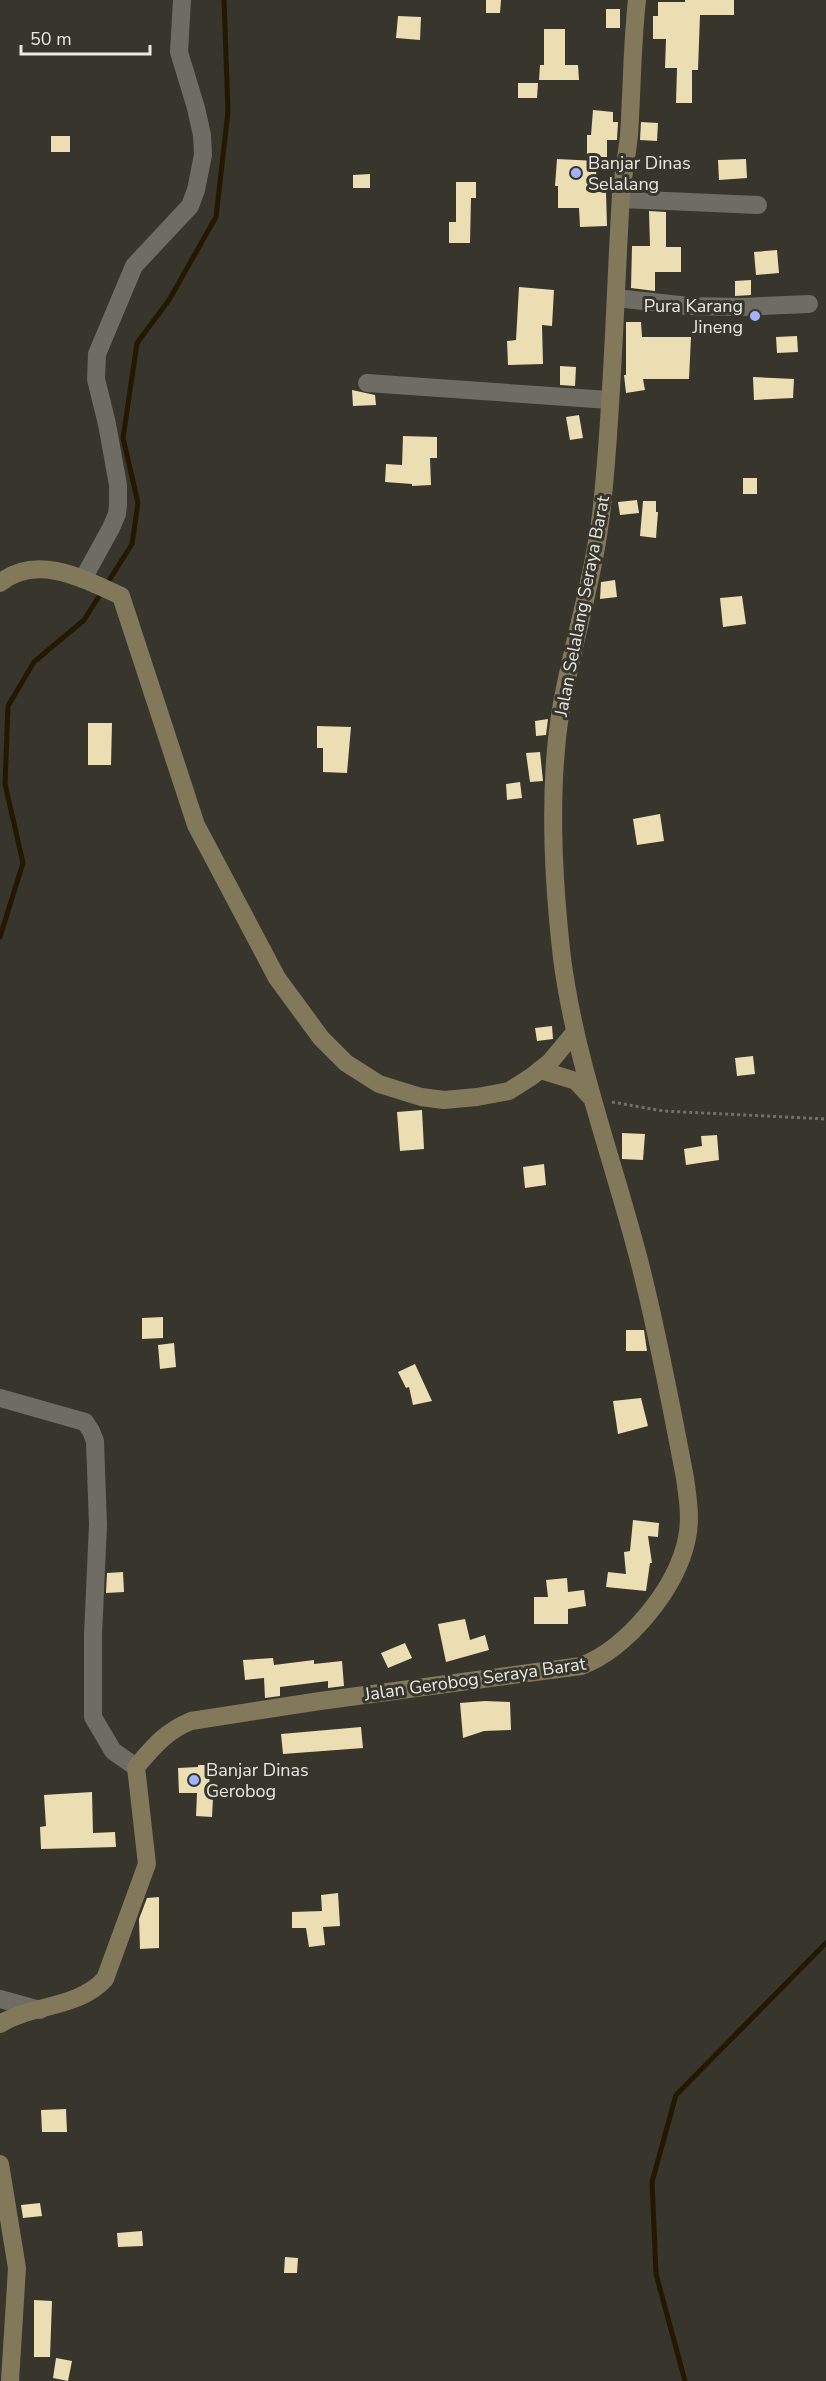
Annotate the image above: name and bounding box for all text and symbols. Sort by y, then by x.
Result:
scale bar [21,18,150,56]
text: 50 m [30,27,72,51]
place label: Banjar Dinas Selalang [588,151,691,196]
marker: Banjar Dinas Selalang [569,166,583,180]
place label: Pura Karang Jineng [644,294,743,339]
marker: Pura Karang Jineng [748,309,762,323]
street label: Jalan Selalang Seraya Barat [549,493,615,719]
street label: Jalan Gerobog Seraya Barat [362,1651,588,1707]
place label: Banjar Dinas Gerobog [206,1758,309,1803]
marker: Banjar Dinas Gerobog [187,1773,201,1787]

